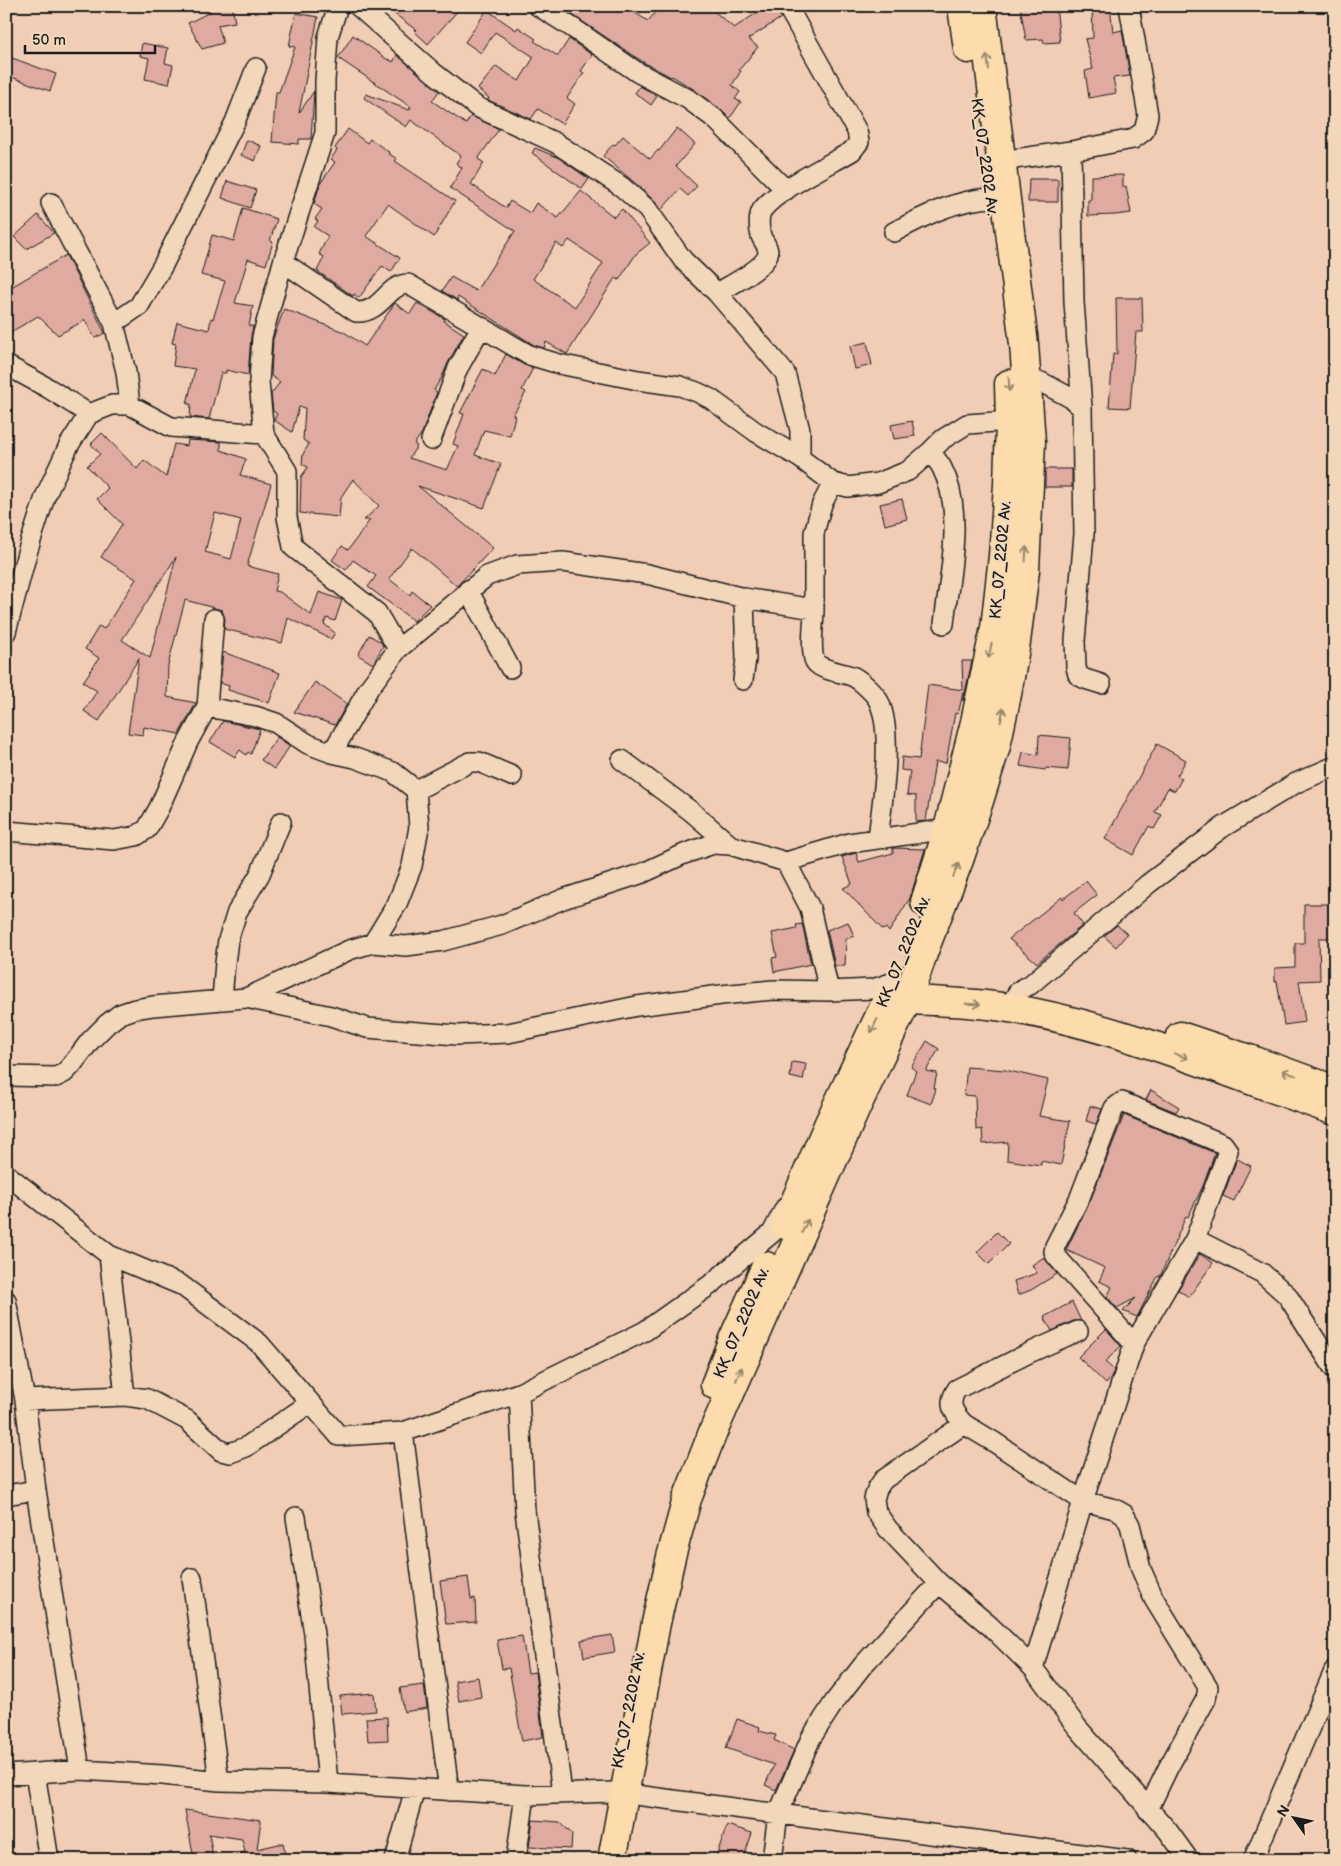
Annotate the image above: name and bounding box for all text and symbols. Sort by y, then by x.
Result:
scale bar [25,22,155,54]
text: 50 m [32,31,66,50]
one-way arrow [983,54,993,70]
street label: KK_07_2202 Av. [966,97,1002,217]
one-way arrow [1004,376,1013,392]
street label: KK_07_2202 Av. [986,500,1016,620]
one-way arrow [1021,546,1030,562]
one-way arrow [985,642,994,658]
one-way arrow [998,707,1008,723]
one-way arrow [951,863,961,878]
street label: KK_07_2202 Av. [873,893,935,1011]
one-way arrow [965,999,981,1008]
one-way arrow [869,1018,878,1033]
one-way arrow [1173,1052,1188,1061]
one-way arrow [1282,1068,1297,1077]
one-way arrow [800,1219,810,1234]
street label: KK_07_2202 Av. [710,1265,774,1381]
one-way arrow [734,1367,744,1382]
street label: KK_07_2202 Av. [608,1650,650,1770]
north arrow [1268,1794,1318,1844]
text: N [1274,1802,1294,1820]

